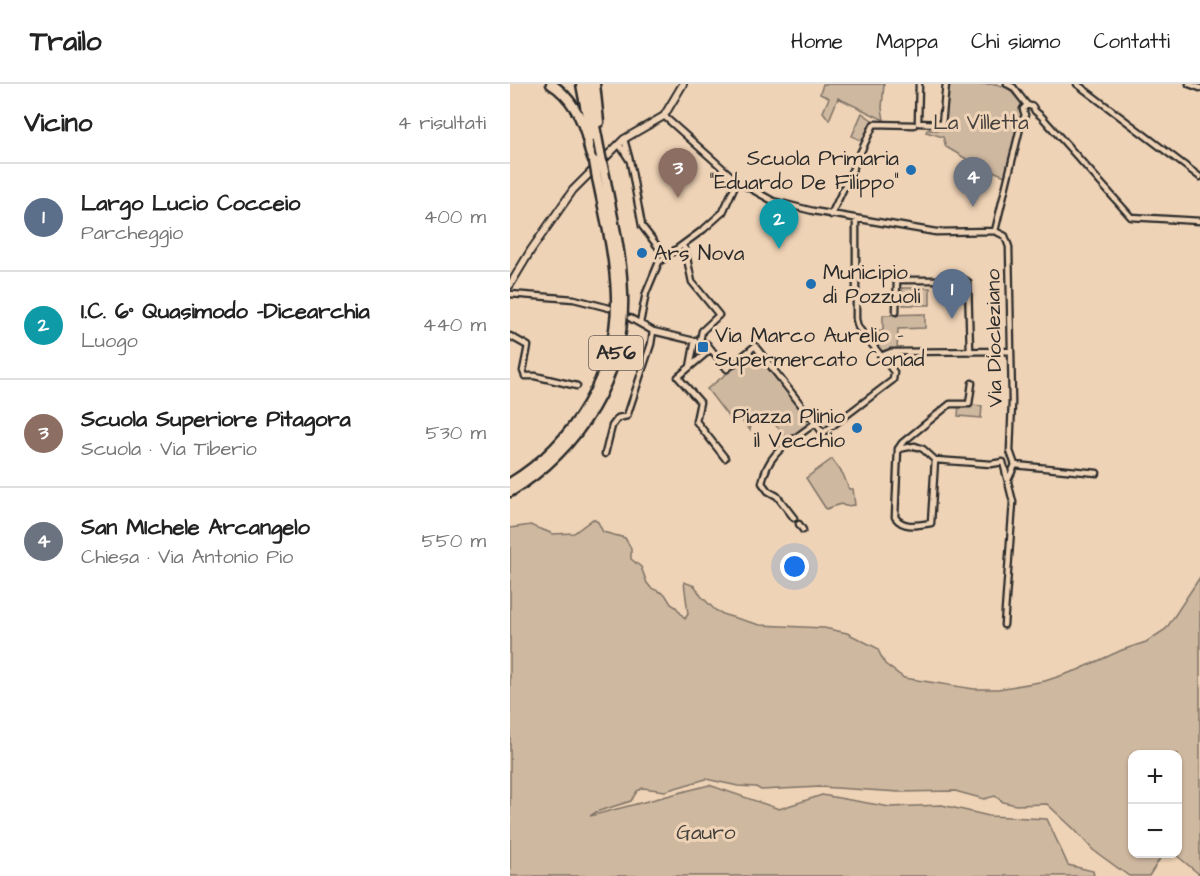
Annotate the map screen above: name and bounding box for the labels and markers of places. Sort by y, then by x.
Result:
place label: Scuola Primaria "Eduardo De Filippo" [709,144,899,198]
pin: 3 [658,148,698,198]
pin: 4 [954,158,992,207]
marker: Scuola Primaria "Eduardo De Filippo" [904,163,918,177]
pin: 2 [760,200,798,249]
place label: Ars Nova [654,239,745,268]
marker: Ars Nova [635,246,649,260]
place label: Municipio di Pozzuoli [823,258,920,311]
pin: 1 [932,270,972,319]
marker: Municipio di Pozzuoli [804,277,818,291]
place label: Via Marco Aurelio - Supermercato Conad [715,321,925,375]
marker: Via Marco Aurelio - Supermercato Conad [696,340,710,354]
place label: Piazza Plinio il Vecchio [732,402,845,455]
marker: Piazza Plinio il Vecchio [850,421,864,435]

